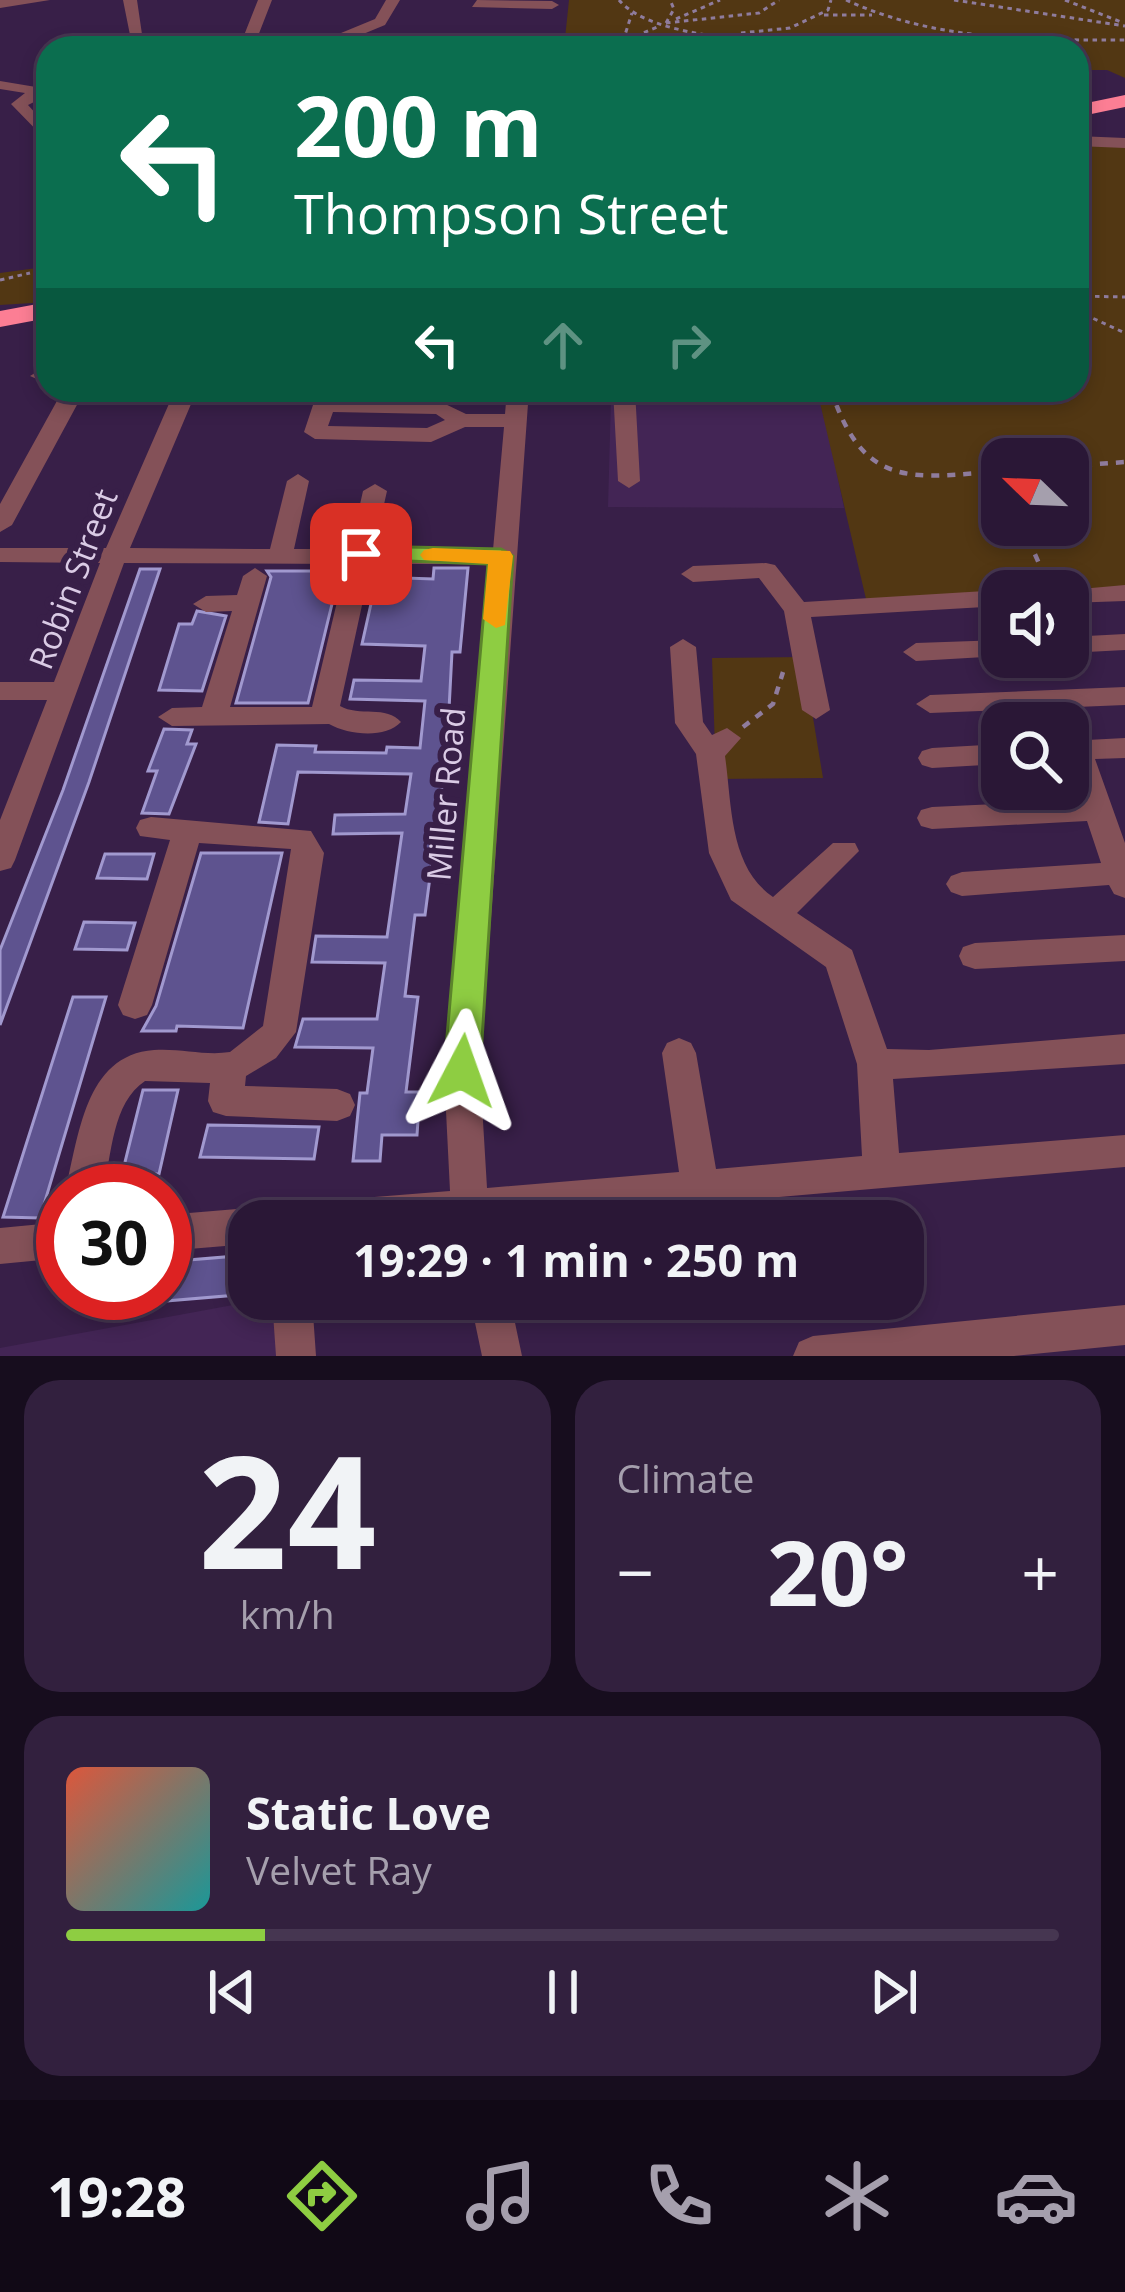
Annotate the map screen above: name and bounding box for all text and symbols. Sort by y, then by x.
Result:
text: 200 m [294,67,542,182]
icon: left [96,84,252,240]
text: Thompson Street [294,176,729,250]
icon: left [404,312,470,378]
icon: ahead [530,312,596,378]
icon: right [656,312,722,378]
north arrow [981,438,1089,546]
map controls [981,438,1089,810]
street label: Robin Street [18,482,128,675]
pin [310,503,412,605]
icon: arrive [328,521,394,587]
button: sound [981,570,1089,678]
button: search [981,702,1089,810]
street label: Miller Road [416,705,475,883]
position arrow [399,1008,525,1134]
speed limit sign: 30 [36,1164,192,1320]
text: 19:29 · 1 min · 250 m [353,1229,799,1290]
text: 24 [198,1402,376,1615]
text: Climate [617,1451,754,1504]
text: 20° [767,1510,908,1632]
text: − [617,1526,654,1616]
text: + [1021,1526,1059,1616]
text: km/h [240,1587,335,1640]
text: Static Love [246,1782,491,1843]
text: Velvet Ray [246,1843,432,1896]
icon: previous [199,1959,265,2025]
icon: pause [530,1959,596,2025]
icon: next [861,1959,927,2025]
icon: directions [280,2154,364,2238]
icon: music [459,2154,543,2238]
icon: phone [637,2154,721,2238]
icon: climate [815,2154,899,2238]
icon: car [994,2154,1078,2238]
text: 19:28 [47,2159,186,2233]

